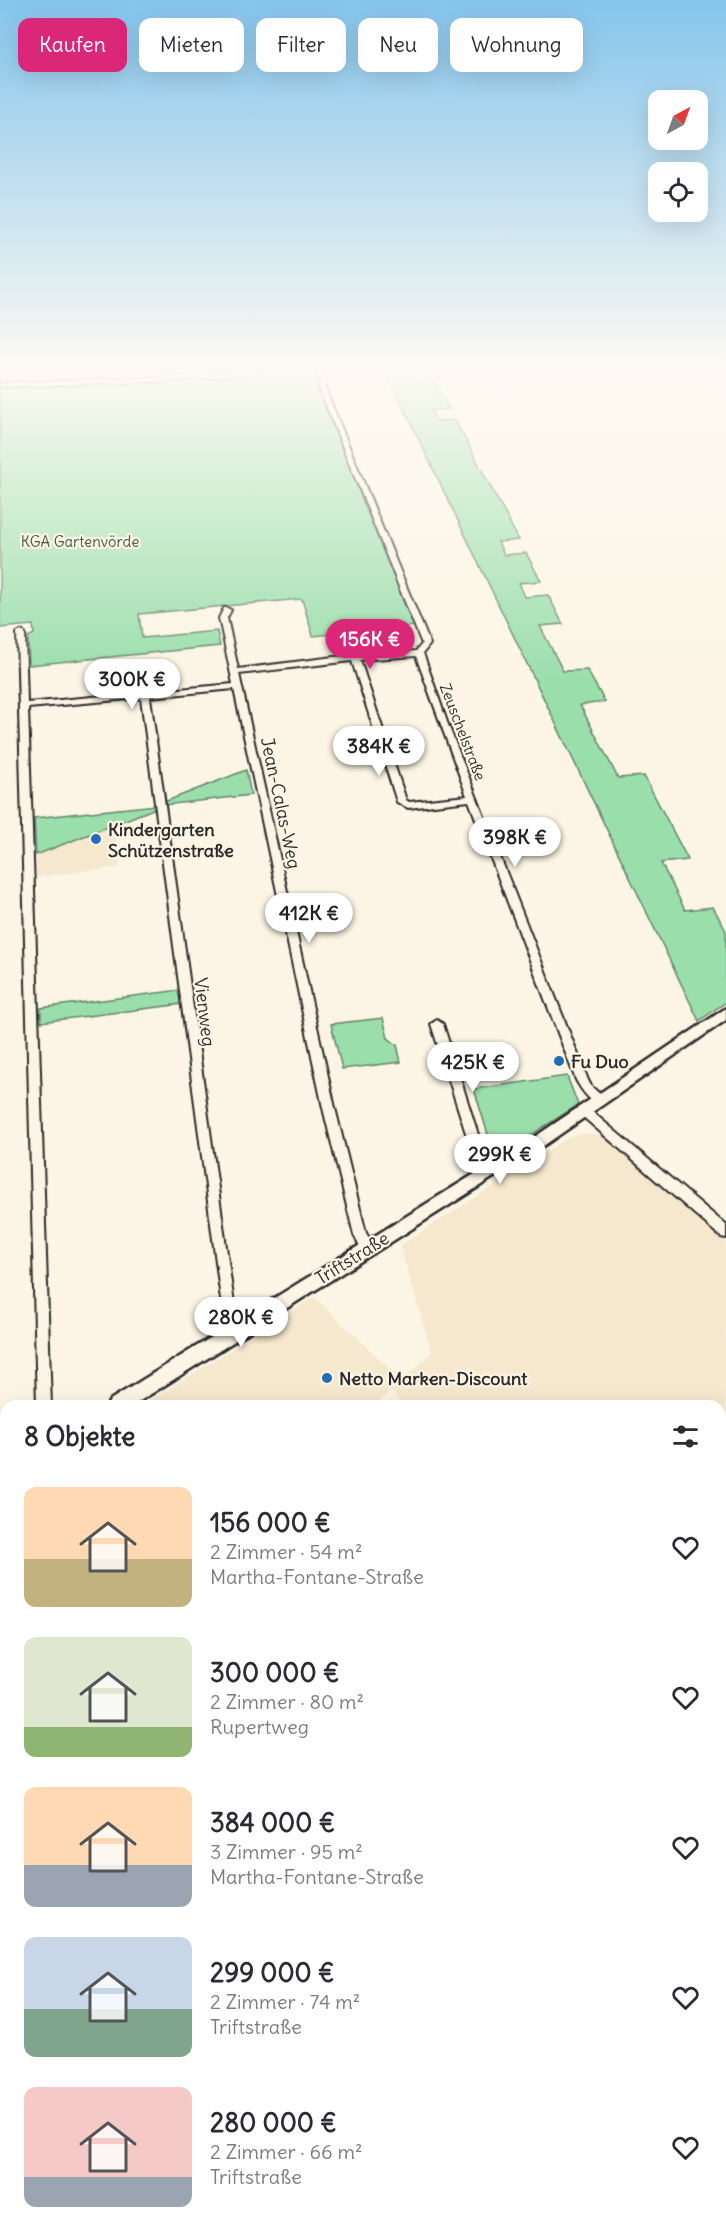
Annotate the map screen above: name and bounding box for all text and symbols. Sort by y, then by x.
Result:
chip: Kaufen [18,18,127,72]
chip: Mieten [139,18,244,72]
chip: Filter [256,18,346,72]
chip: Neu [358,18,438,72]
chip: Wohnung [450,18,583,72]
north arrow [648,90,708,150]
map controls [648,90,708,222]
button: locate [648,162,708,222]
park label: KGA Gartenvörde [21,532,139,551]
pin: 156K € [321,619,419,670]
text: 156K € [340,626,400,651]
pin: 300K € [83,659,181,710]
text: 300K € [98,666,166,691]
street label: Zeuschelstraße [436,681,490,783]
pin: 384K € [330,726,428,777]
text: 384K € [347,733,411,758]
street label: Jean-Calas-Weg [256,735,306,871]
pin: 398K € [466,817,564,868]
place label: Kindergarten Schützenstraße [108,818,234,862]
text: 398K € [483,824,547,849]
marker: Kindergarten Schützenstraße [89,832,103,846]
pin: 412K € [260,893,358,944]
text: 412K € [279,900,339,925]
street label: Vienweg [189,976,221,1048]
pin: 425K € [424,1042,522,1093]
text: 425K € [441,1049,505,1074]
place label: Fu Duo [571,1050,629,1073]
marker: Fu Duo [552,1054,566,1068]
pin: 299K € [451,1134,549,1185]
text: 299K € [468,1141,532,1166]
street label: Triftstraße [311,1226,393,1290]
pin: 280K € [192,1297,290,1348]
text: 280K € [208,1304,274,1329]
place label: Netto Marken-Discount [339,1367,528,1390]
marker: Netto Marken-Discount [320,1371,334,1385]
text: 8 Objekte [24,1420,135,1453]
icon: filters [669,1420,702,1453]
text: 156 000 € [210,1506,331,1539]
icon: home [72,1511,144,1583]
icon: heart [669,1531,702,1564]
text: 2 Zimmer · 54 m² [210,1539,362,1564]
text: Martha-Fontane-Straße [210,1564,424,1589]
text: 300 000 € [210,1656,339,1689]
icon: home [72,1661,144,1733]
icon: heart [669,1681,702,1714]
text: 2 Zimmer · 80 m² [210,1689,364,1714]
text: Rupertweg [210,1714,309,1739]
text: 384 000 € [210,1806,335,1839]
icon: home [72,1811,144,1883]
icon: heart [669,1831,702,1864]
text: 3 Zimmer · 95 m² [210,1839,363,1864]
text: Martha-Fontane-Straße [210,1864,424,1889]
text: 299 000 € [210,1956,335,1989]
icon: home [72,1961,144,2033]
icon: heart [669,1981,702,2014]
text: 2 Zimmer · 74 m² [210,1989,360,2014]
text: Triftstraße [210,2014,302,2039]
text: 280 000 € [210,2106,337,2139]
icon: home [72,2111,144,2183]
icon: heart [669,2131,702,2164]
text: 2 Zimmer · 66 m² [210,2139,362,2164]
text: Triftstraße [210,2164,302,2189]

